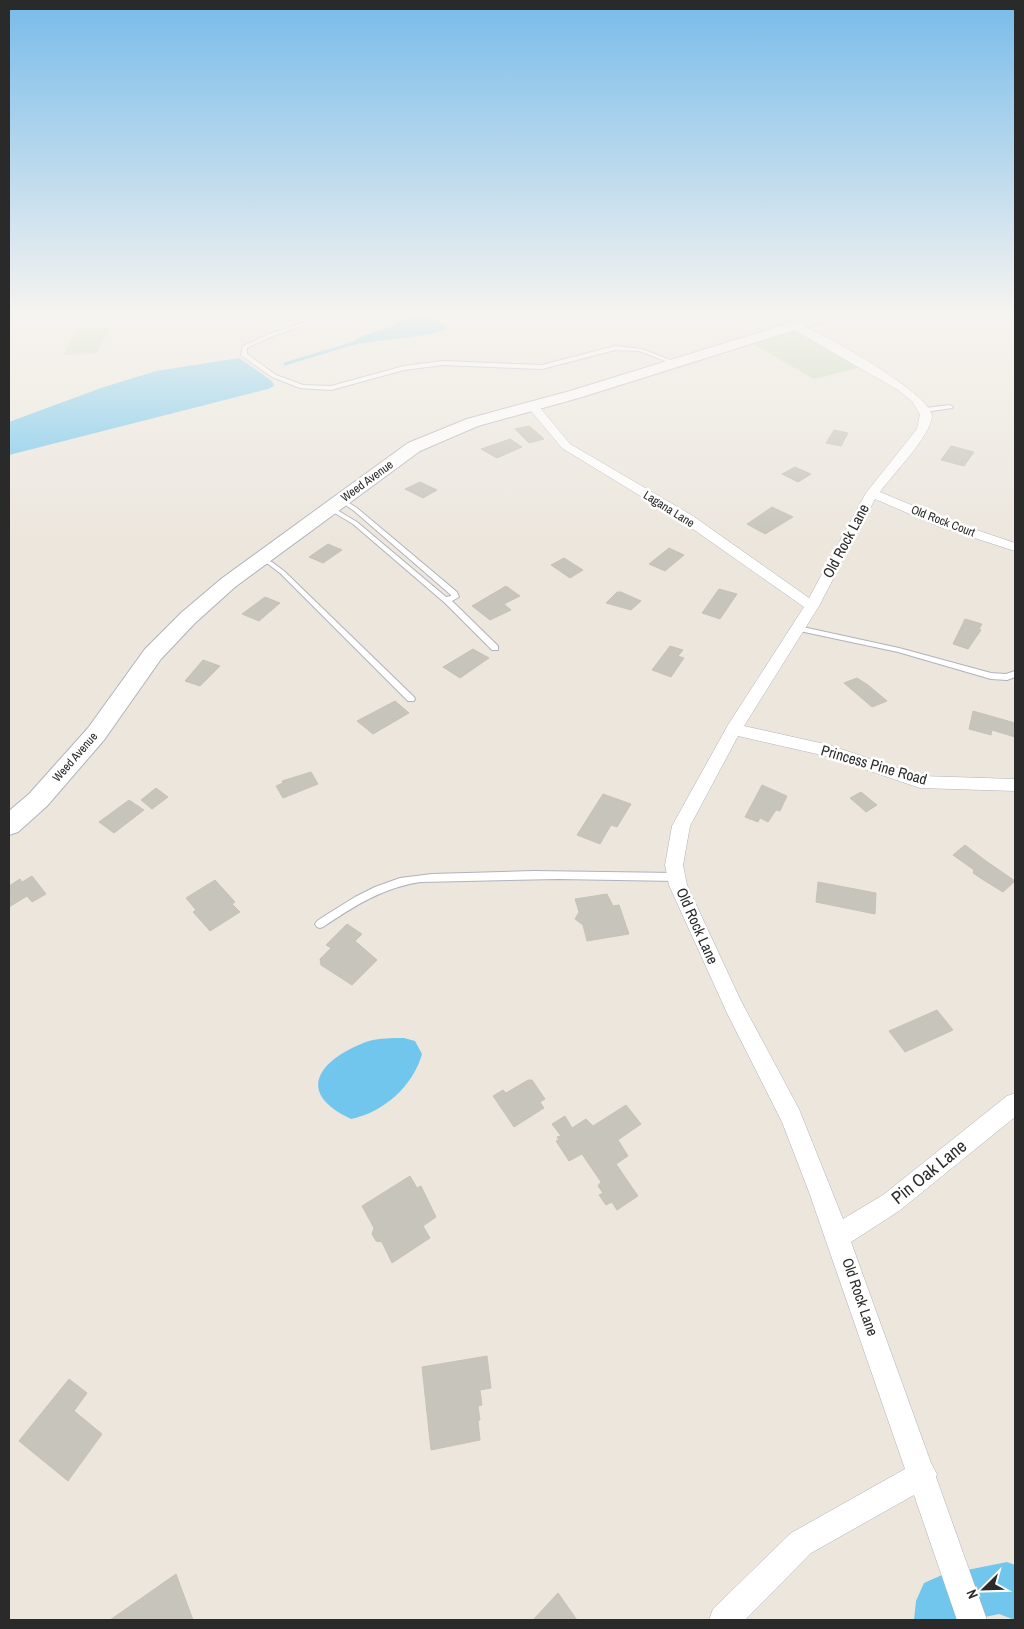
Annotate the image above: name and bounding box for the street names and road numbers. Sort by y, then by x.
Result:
street label: Weed Avenue [338,457,396,505]
street label: Lagana Lane [640,487,698,531]
street label: Old Rock Lane [817,500,874,582]
street label: Old Rock Court [909,501,978,541]
street label: Weed Avenue [49,729,101,785]
street label: Princess Pine Road [819,739,930,790]
street label: Old Rock Lane [671,884,724,967]
street label: Pin Oak Lane [886,1133,972,1210]
street label: Old Rock Lane [837,1255,884,1339]

